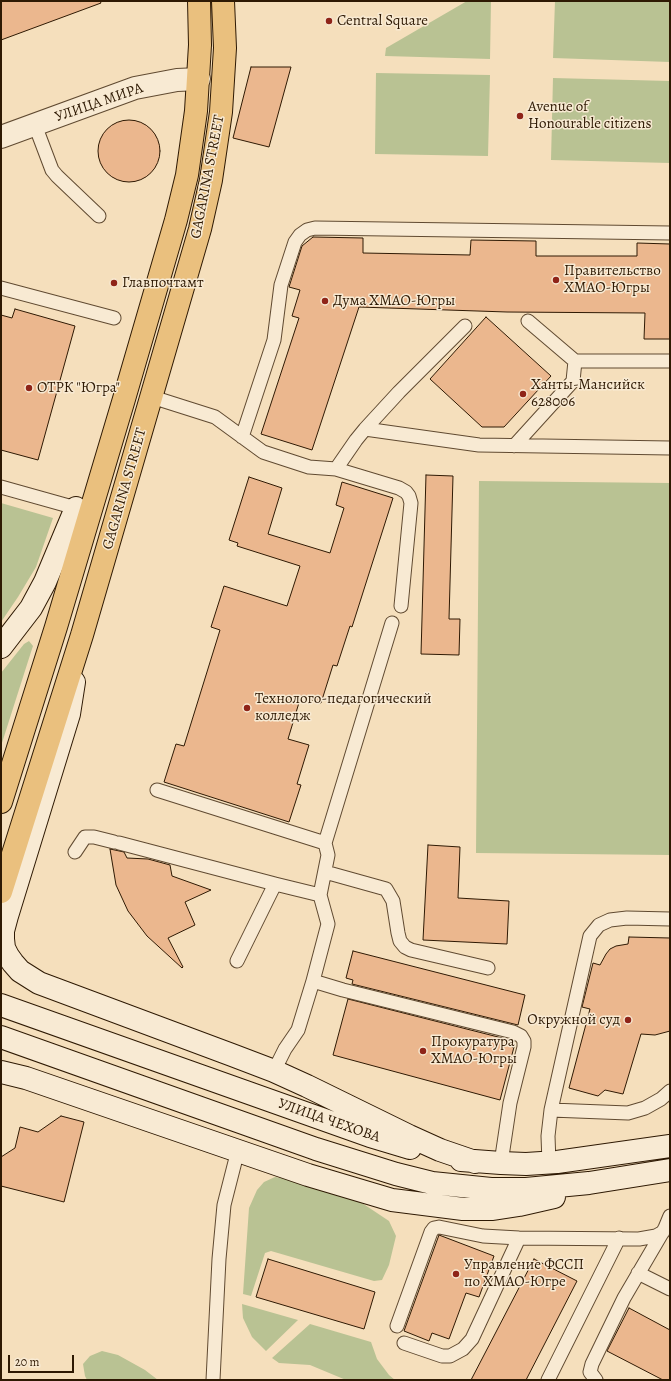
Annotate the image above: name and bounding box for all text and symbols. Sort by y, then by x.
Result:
place label: Central Square [337,12,428,30]
marker: Central Square [324,16,334,26]
street label: УЛИЦА МИРА [52,79,146,127]
place label: Avenue of Honourable citizens [528,98,651,133]
marker: Avenue of Honourable citizens [515,111,525,121]
street label: GAGARINA STREET [187,114,229,240]
place label: Правительство ХМАО-Югры [564,262,661,297]
place label: Главпочтамт [122,274,204,292]
marker: Правительство ХМАО-Югры [551,275,561,285]
marker: Главпочтамт [109,278,119,288]
place label: Дума ХМАО-Югры [333,292,455,310]
marker: Дума ХМАО-Югры [320,296,330,306]
place label: Ханты-Мансийск 628006 [531,376,645,411]
place label: ОТРК "Югра" [37,379,120,397]
marker: ОТРК "Югра" [24,383,34,393]
marker: Ханты-Мансийск 628006 [518,389,528,399]
street label: GAGARINA STREET [99,426,151,552]
place label: Технолого-педагогический колледж [255,690,432,725]
marker: Технолого-педагогический колледж [242,703,252,713]
place label: Окружной суд [527,1011,620,1029]
marker: Окружной суд [623,1015,633,1025]
place label: Прокуратура ХМАО-Югры [431,1033,517,1068]
marker: Прокуратура ХМАО-Югры [418,1046,428,1056]
street label: УЛИЦА ЧЕХОВА [275,1095,383,1147]
place label: Управление ФССП по ХМАО-Югре [464,1256,584,1291]
marker: Управление ФССП по ХМАО-Югре [451,1269,461,1279]
scale bar [10,1347,76,1373]
text: 20 m [15,1354,39,1370]

